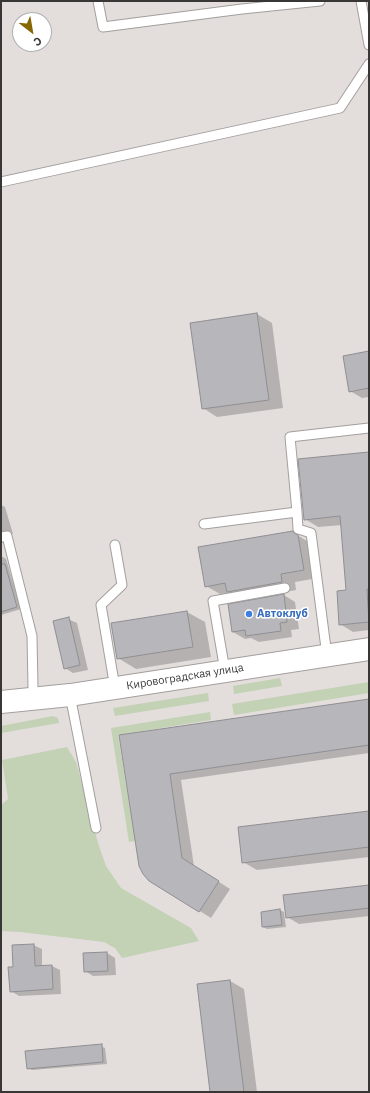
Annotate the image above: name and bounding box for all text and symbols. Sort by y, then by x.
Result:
north arrow [12,12,52,52]
text: С [31,34,44,49]
place label: Автоклуб [257,607,308,621]
marker: Автоклуб [244,609,254,619]
street label: Кировоградская улица [125,661,245,693]

